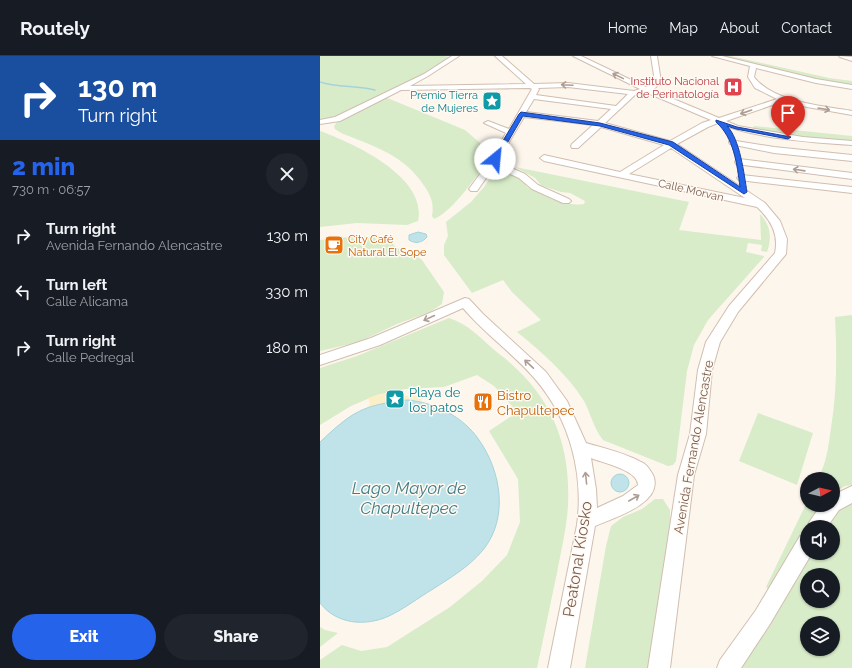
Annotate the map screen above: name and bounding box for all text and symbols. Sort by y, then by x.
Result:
text: Routely [20,17,90,39]
text: Home [608,20,647,36]
text: Map [669,20,698,36]
text: About [720,20,759,36]
text: Contact [781,20,832,36]
text: 130 m [78,71,157,104]
icon: right [12,72,64,124]
one-way arrow [613,72,625,79]
place label: Instituto Nacional de Perinatología [630,75,719,101]
hospital icon: Instituto Nacional de Perinatología [722,76,744,98]
one-way arrow [561,81,574,89]
place label: Premio Tierra de Mujeres [410,89,478,115]
place icon: Premio Tierra de Mujeres [481,90,503,112]
pin [771,96,805,137]
icon: arrive [777,102,799,124]
text: Turn right [78,105,157,126]
one-way arrow [817,105,830,113]
one-way arrow [740,108,752,116]
position arrow [474,138,516,180]
text: 2 min [12,152,75,181]
button: close [266,153,308,195]
one-way arrow [793,166,806,174]
street label: Calle Morvan [657,177,725,204]
text: 730 m · 06:57 [12,182,90,197]
text: Turn right [46,220,116,238]
icon: right [12,225,34,247]
text: 130 m [267,227,308,245]
place label: City Café Natural El Sope [348,233,427,259]
cafe icon: City Café Natural El Sope [323,234,345,256]
text: Avenida Fernando Alencastre [46,238,222,253]
text: Turn left [46,276,107,294]
icon: left [12,281,34,303]
text: 330 m [265,283,308,301]
text: Calle Alicama [46,294,128,309]
one-way arrow [424,315,436,322]
text: Turn right [46,332,116,350]
icon: right [12,337,34,359]
text: 180 m [266,339,308,357]
text: Calle Pedregal [46,350,134,365]
street label: Avenida Fernando Alencastre [671,359,716,535]
one-way arrow [524,360,534,369]
place label: Playa de los patos [409,385,463,415]
place icon: Playa de los patos [384,388,406,410]
place label: Bistro Chapultepec [497,388,575,418]
restaurant icon: Bistro Chapultepec [472,391,494,413]
one-way arrow [582,472,590,485]
north arrow [800,472,840,512]
map controls [800,472,840,656]
water label: Lago Mayor de Chapultepec [352,478,466,518]
one-way arrow [628,494,640,502]
street label: Peatonal Kiosko [559,500,596,618]
button: sound [800,520,840,560]
button: search [800,568,840,608]
button: Exit [12,614,156,660]
button: Share [164,614,308,660]
button: layers [800,616,840,656]

